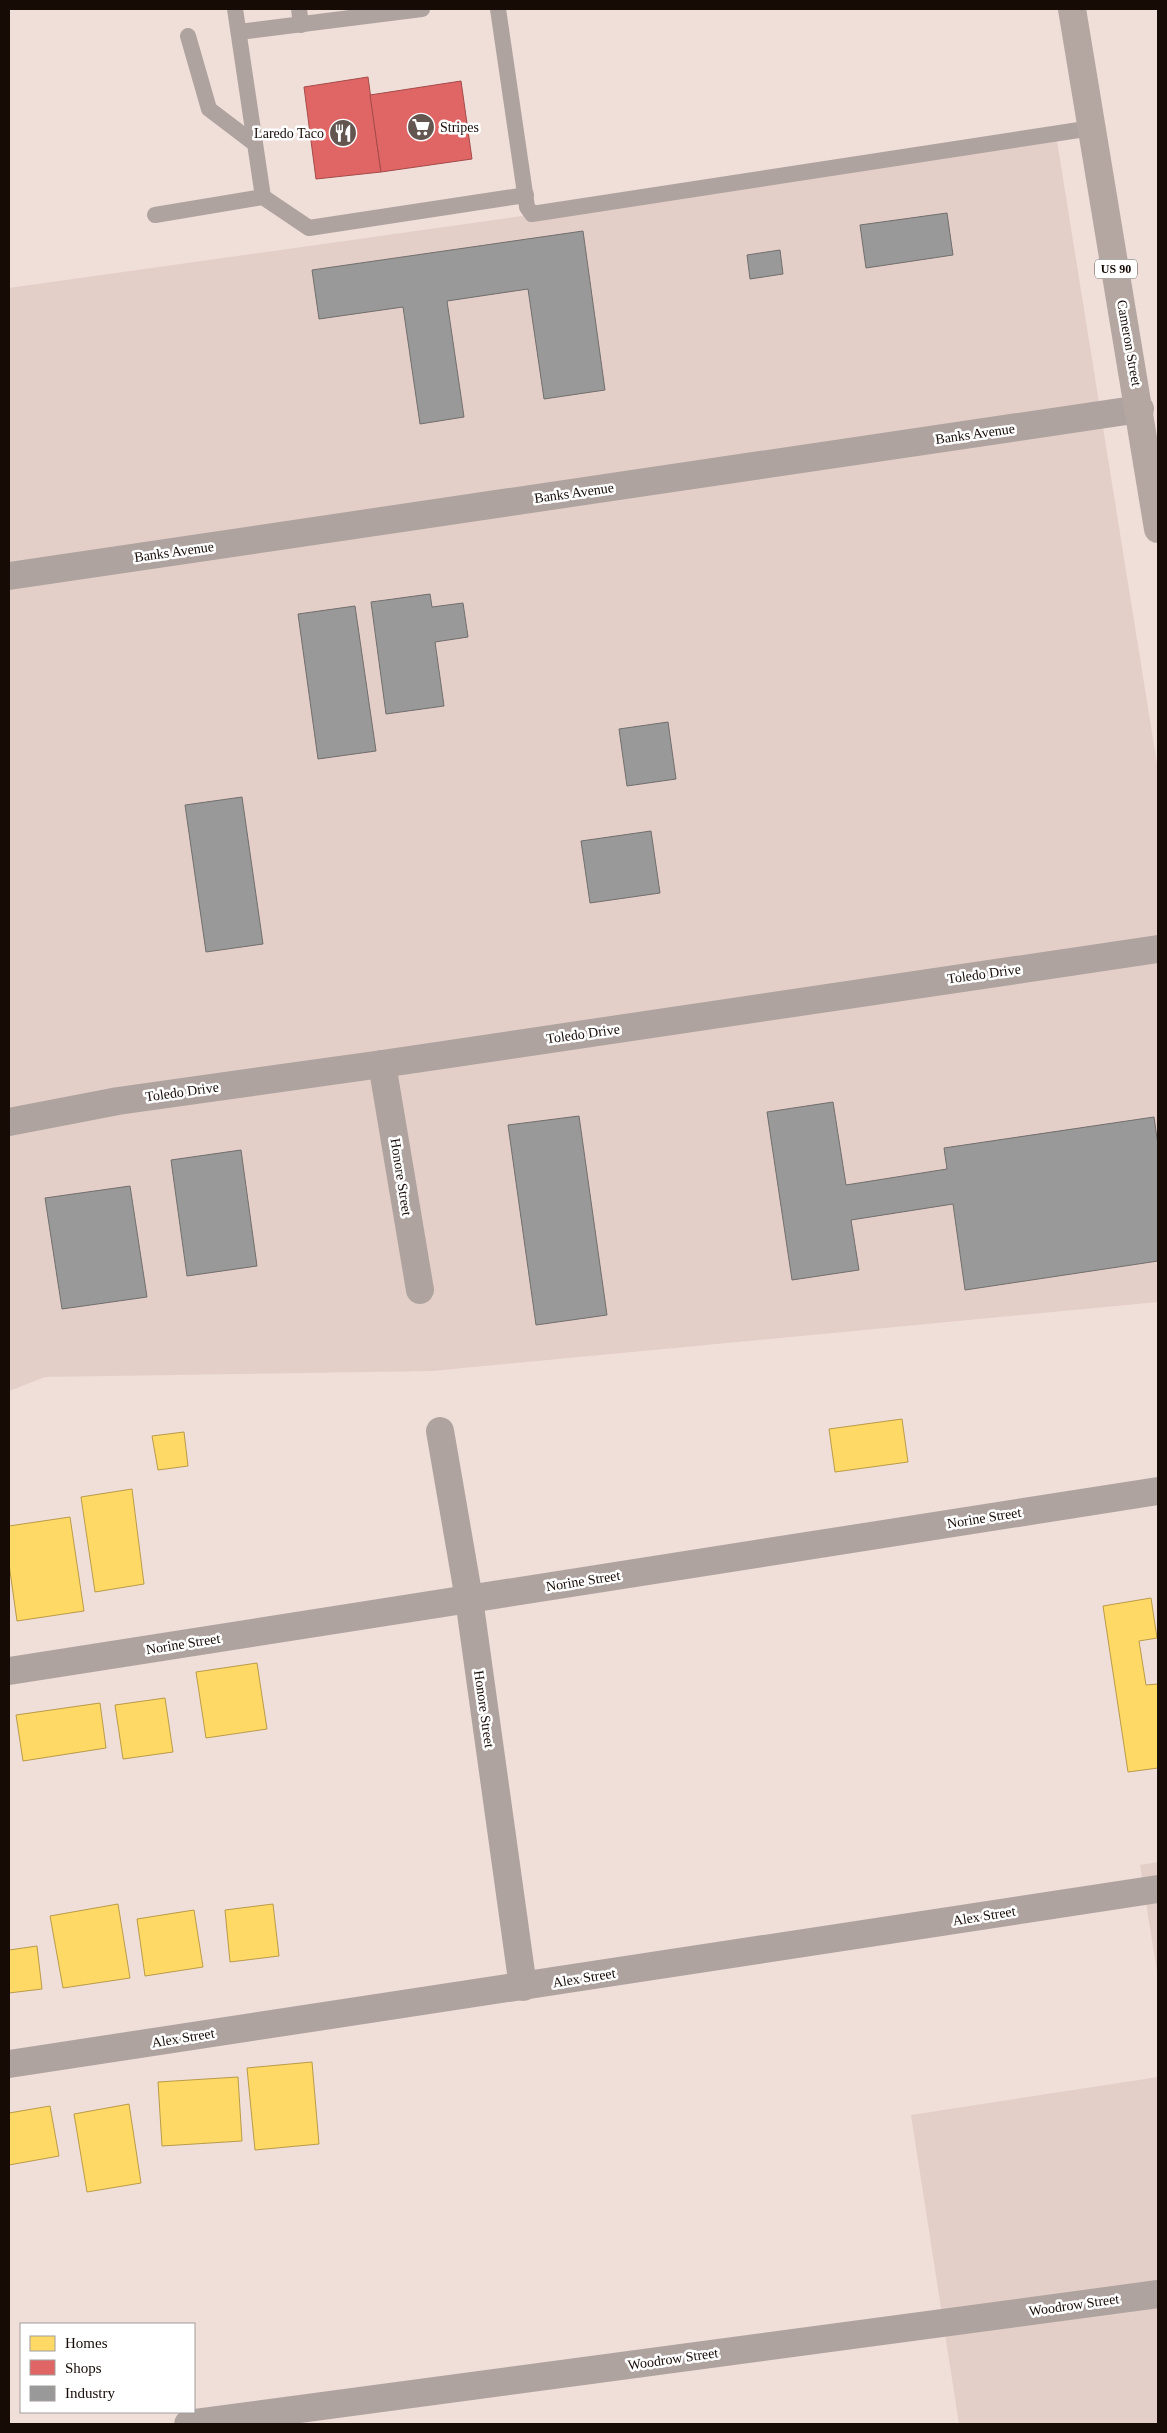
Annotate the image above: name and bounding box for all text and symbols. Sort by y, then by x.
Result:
supermarket icon: Stripes [406,112,436,142]
restaurant icon: Laredo Taco [328,118,358,148]
place label: Stripes [440,120,479,135]
place label: Laredo Taco [254,126,324,141]
road number: US 90 [1095,260,1137,278]
street label: Cameron Street [1114,299,1144,387]
street label: Banks Avenue [934,421,1016,447]
street label: Banks Avenue [533,480,615,506]
street label: Banks Avenue [133,539,215,565]
street label: Toledo Drive [946,961,1022,987]
street label: Toledo Drive [545,1021,621,1047]
street label: Toledo Drive [144,1079,220,1105]
street label: Honore Street [387,1137,415,1217]
street label: Norine Street [946,1505,1022,1531]
street label: Norine Street [545,1568,621,1594]
street label: Norine Street [145,1631,221,1657]
street label: Honore Street [471,1669,497,1749]
street label: Alex Street [952,1904,1017,1928]
street label: Alex Street [552,1966,617,1990]
street label: Alex Street [151,2026,216,2050]
street label: Woodrow Street [1028,2291,1120,2319]
legend [20,2323,195,2413]
text: Homes [65,2335,108,2351]
street label: Woodrow Street [627,2345,719,2373]
text: Shops [65,2360,102,2376]
text: Industry [65,2385,115,2401]

